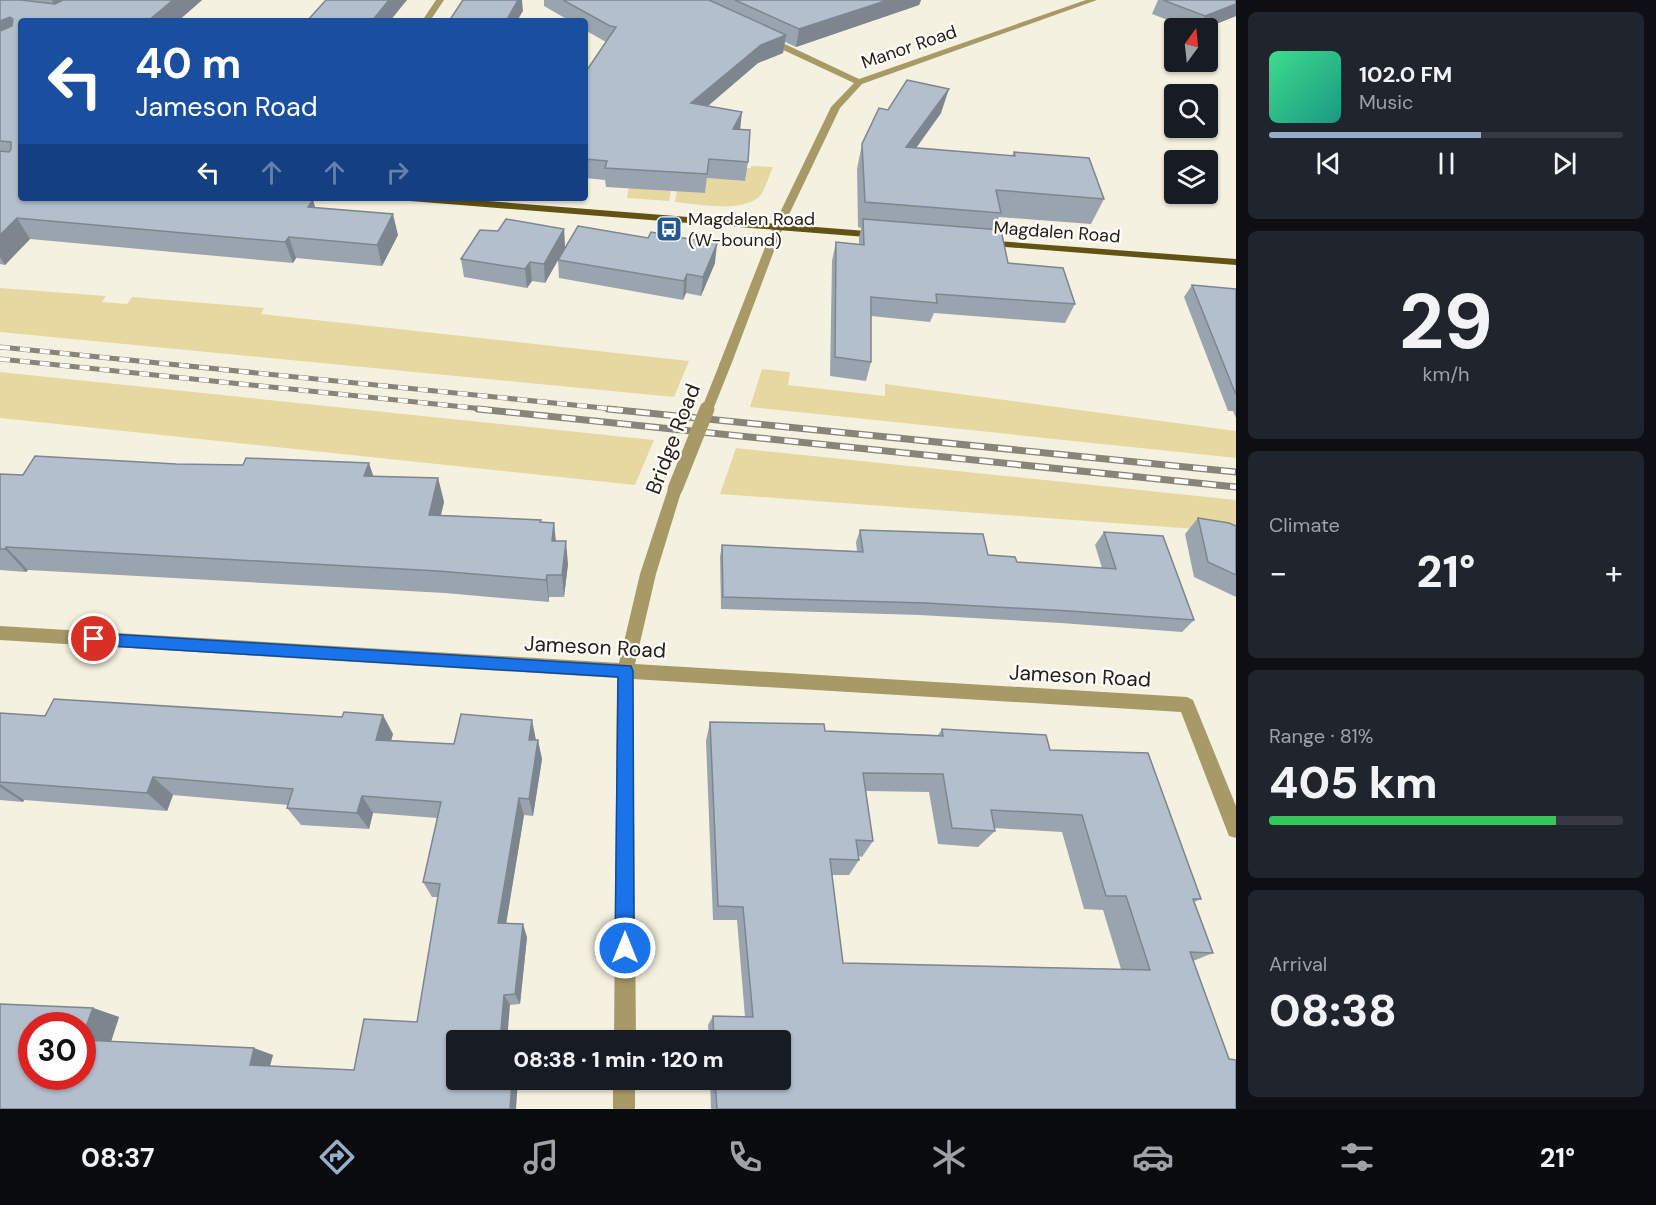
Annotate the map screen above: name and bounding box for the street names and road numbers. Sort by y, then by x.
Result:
street label: Manor Road [858,19,960,75]
street label: Magdalen Road [993,216,1121,248]
street label: Bridge Road [639,380,707,498]
street label: Jameson Road [523,629,667,665]
street label: Jameson Road [1008,658,1152,694]

